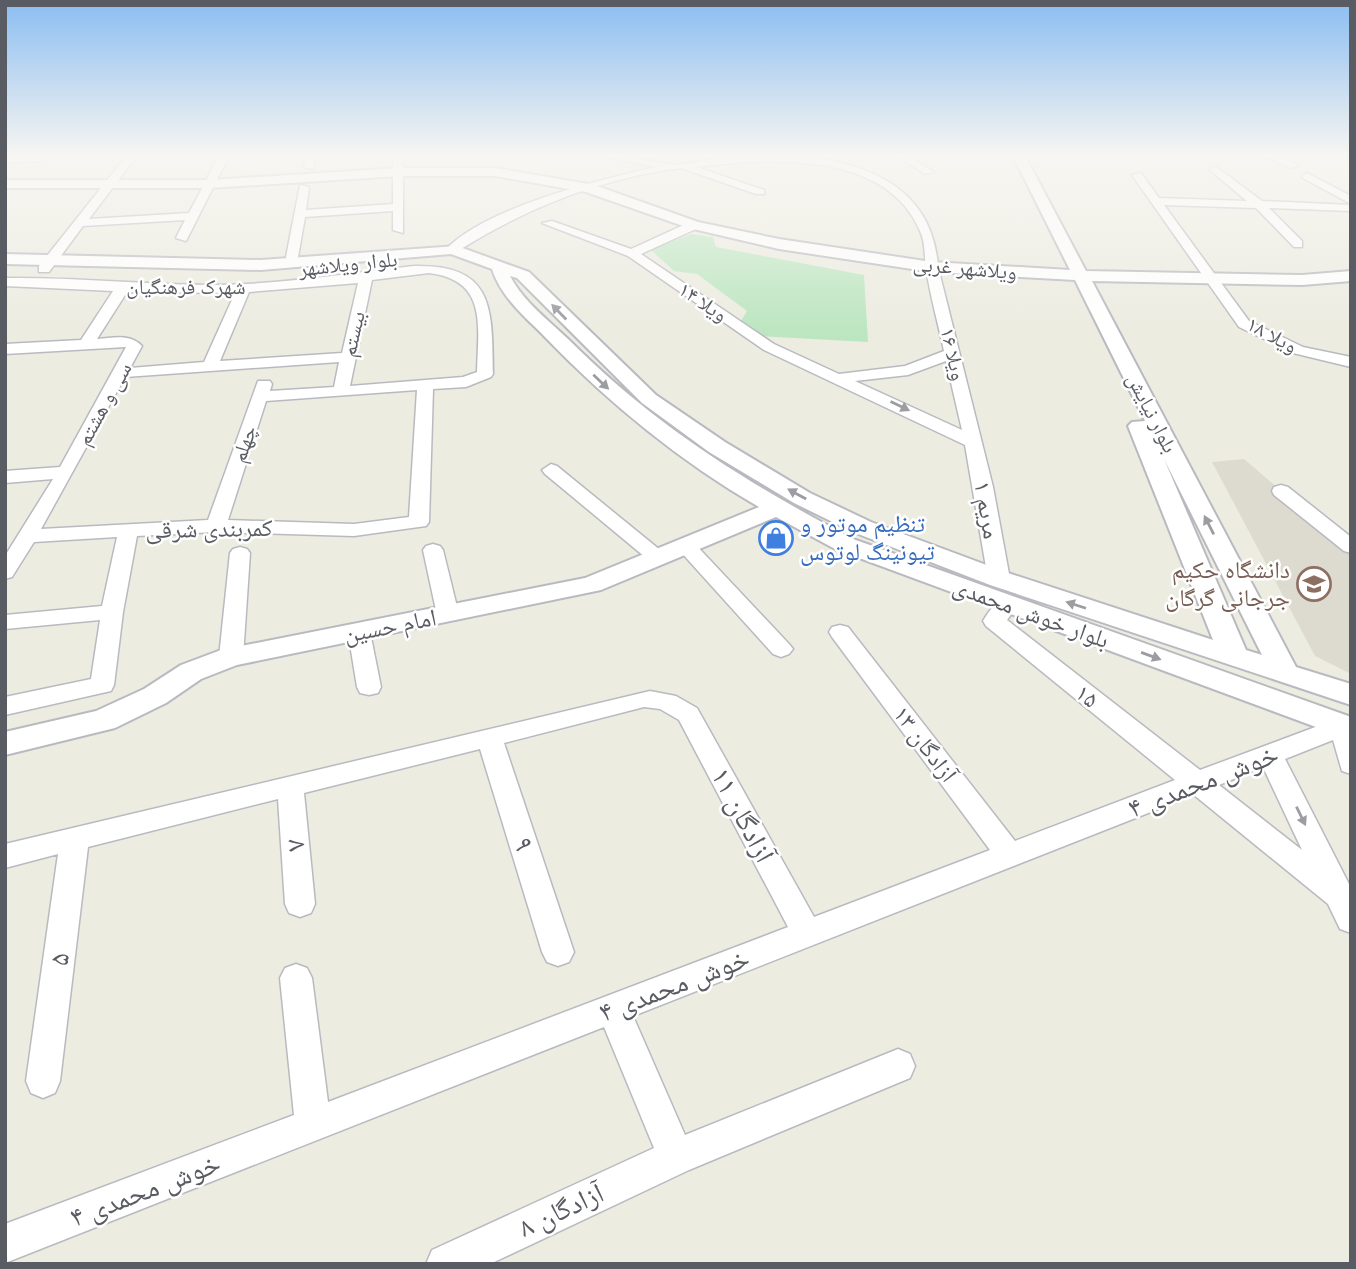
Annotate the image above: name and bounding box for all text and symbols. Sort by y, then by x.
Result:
street label: بلوار ویلاشهر [296,246,399,282]
street label: ویلاشهر غربی [912,251,1018,285]
street label: شهرک فرهنگیان [126,274,246,300]
street label: ۱۴ ویلا [673,276,733,328]
one-way arrow [552,304,568,321]
street label: بیستم [335,309,372,360]
street label: ویلا ۱۸ [1242,311,1302,359]
street label: ۱۶ ویلا [934,325,972,383]
street label: سی و هشتم [71,358,138,451]
street label: بلوار نیایش [1121,369,1183,457]
one-way arrow [592,373,609,389]
one-way arrow [890,400,910,412]
street label: چهلم [226,422,263,466]
street label: ۱ مریم [966,479,1006,541]
one-way arrow [787,489,807,501]
place label: تنظیم موتور و تیونینگ لوتوس [800,510,935,566]
street label: کمربندی شرقی [145,514,273,544]
one-way arrow [1204,515,1215,535]
shop icon: تنظیم موتور و تیونینگ لوتوس [757,519,795,557]
place label: دانشگاه حکیم جرجانی گرگان [1165,556,1290,612]
school or university icon: دانشگاه حکیم جرجانی گرگان [1295,565,1333,603]
street label: بلوار خوش محمدی [949,572,1113,654]
one-way arrow [1066,599,1087,610]
street label: امام حسین [341,603,439,651]
one-way arrow [1140,650,1161,661]
street label: ۱۵ [1070,678,1104,714]
street label: آزادگان ۱۳ [887,700,963,788]
street label: خوش محمدی ۴ [1123,737,1283,826]
street label: آزادگان ۱۱ [704,762,782,869]
one-way arrow [1295,806,1306,826]
street label: ۹ [506,833,542,855]
street label: ۷ [278,837,312,853]
street label: خوش محمدی ۴ [594,941,754,1030]
street label: ۵ [42,951,76,967]
street label: خوش محمدی ۴ [65,1146,225,1235]
street label: آزادگان ۸ [513,1176,610,1244]

